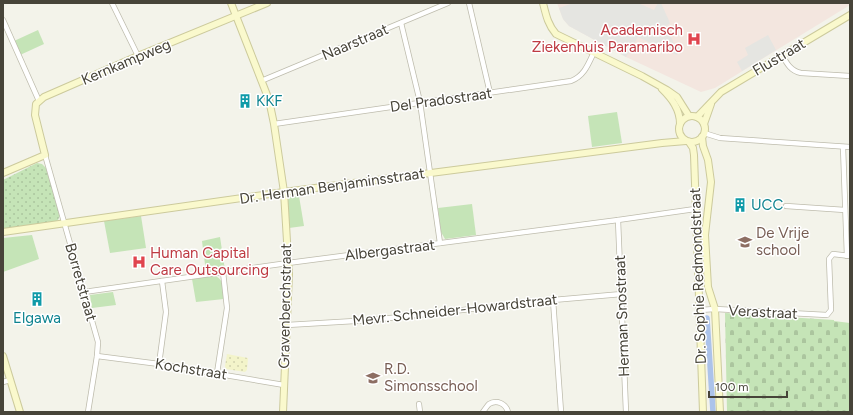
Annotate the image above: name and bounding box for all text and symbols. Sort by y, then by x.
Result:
street label: Naarstraat [319,20,391,64]
place label: Academisch Ziekenhuis Paramaribo [532,21,683,56]
hospital icon: Academisch Ziekenhuis Paramaribo [686,31,702,47]
street label: Flustraat [749,34,809,80]
street label: Kernkampweg [79,35,173,89]
street label: Del Pradostraat [389,84,494,116]
place label: KKF [256,92,282,110]
building icon: KKF [237,93,253,109]
street label: Dr. Herman Benjaminsstraat [238,164,426,208]
street label: Dr. Sophie Redmondstraat [686,187,710,364]
place label: UCC [751,196,783,214]
building icon: UCC [732,197,748,213]
place label: De Vrije school [756,224,809,259]
school or university icon: De Vrije school [737,234,753,250]
street label: Albergastraat [344,236,436,264]
street label: Borretstraat [61,241,101,324]
street label: Gravenberchstraat [275,243,295,369]
place label: Human Capital Care Outsourcing [150,244,269,279]
hospital icon: Human Capital Care Outsourcing [131,254,147,270]
street label: Herman Snostraat [611,254,633,377]
street label: Mevr. Schneider-Howardstraat [352,290,559,330]
building icon: Elgawa [29,291,45,307]
street label: Verastraat [728,301,798,323]
place label: Elgawa [13,309,61,327]
street label: Kochstraat [154,354,229,384]
place label: R.D. Simonsschool [384,360,478,395]
school or university icon: R.D. Simonsschool [365,370,381,386]
scale bar [709,373,787,399]
text: 100 m [715,380,749,394]

